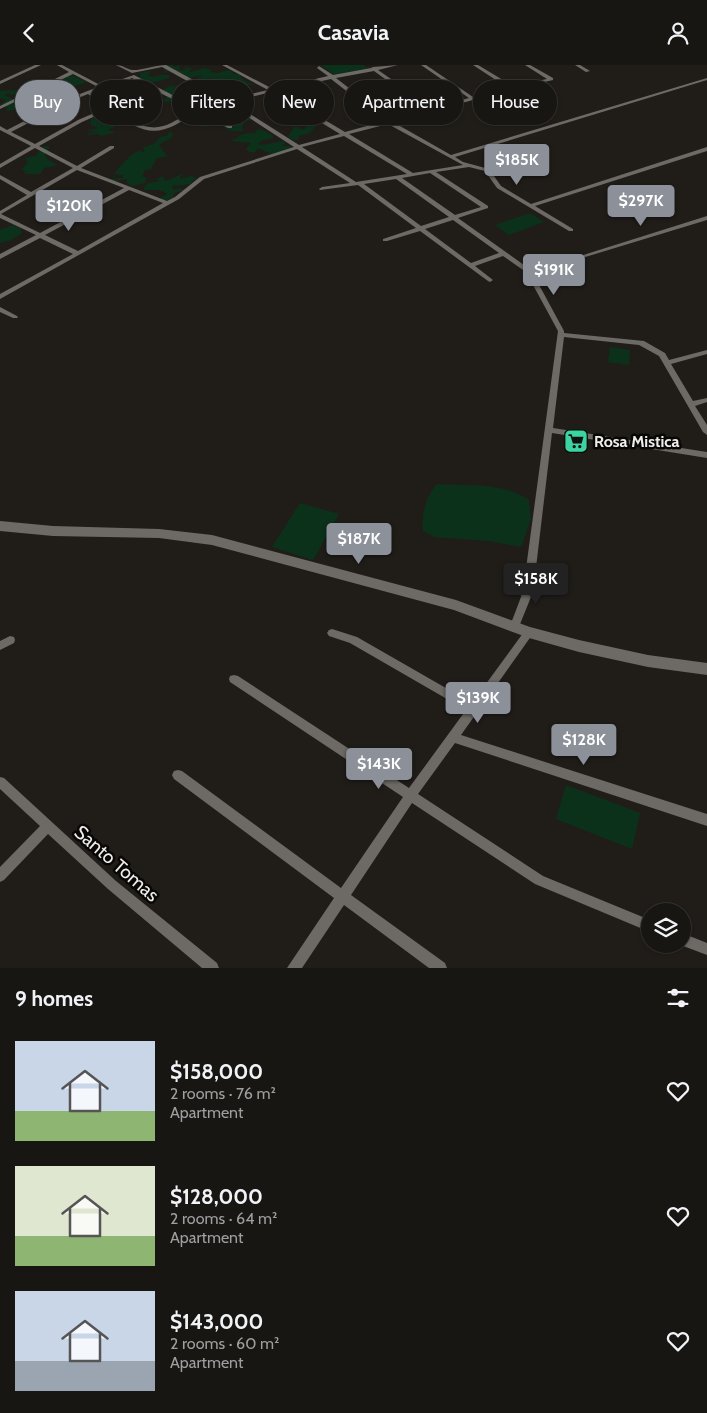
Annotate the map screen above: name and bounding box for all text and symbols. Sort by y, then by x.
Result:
icon: back [15,19,43,47]
text: Casavia [318,19,389,46]
icon: person [664,19,692,47]
chip: Buy [15,80,80,125]
chip: Rent [90,80,162,125]
chip: Filters [172,80,254,125]
chip: New [264,80,334,125]
chip: Apartment [344,80,463,125]
chip: House [473,80,557,125]
pin: $185K [482,143,552,186]
text: $185K [495,150,539,169]
pin: $297K [606,185,676,227]
pin: $120K [34,189,104,232]
text: $297K [619,191,663,210]
text: $120K [47,196,91,215]
pin: $191K [519,253,589,296]
text: $191K [534,260,574,279]
supermarket icon: Rosa Mistica [563,428,589,454]
place label: Rosa Mistica [594,432,680,451]
pin: $187K [324,523,394,565]
text: $187K [337,529,381,548]
pin: $158K [501,563,571,605]
text: $158K [514,569,558,588]
pin: $139K [443,681,513,724]
text: $139K [457,688,499,707]
pin: $128K [549,723,619,766]
text: $128K [562,730,606,749]
pin: $143K [344,747,414,790]
text: $143K [357,754,401,773]
street label: Santo Tomas [70,820,164,906]
map controls [641,903,691,953]
button: layers [641,903,691,953]
icon: filters [664,984,692,1012]
text: 9 homes [15,986,93,1011]
text: $158,000 [170,1059,263,1084]
icon: home [55,1061,115,1121]
icon: heart [664,1077,692,1105]
text: 2 rooms · 76 m² [170,1084,276,1103]
text: Apartment [170,1103,243,1122]
text: $128,000 [170,1184,263,1209]
icon: home [55,1186,115,1246]
icon: heart [664,1202,692,1230]
text: 2 rooms · 64 m² [170,1209,277,1228]
text: Apartment [170,1228,243,1247]
text: $143,000 [170,1309,263,1334]
icon: home [55,1311,115,1371]
icon: heart [664,1327,692,1355]
text: 2 rooms · 60 m² [170,1334,279,1353]
text: Apartment [170,1353,243,1372]

